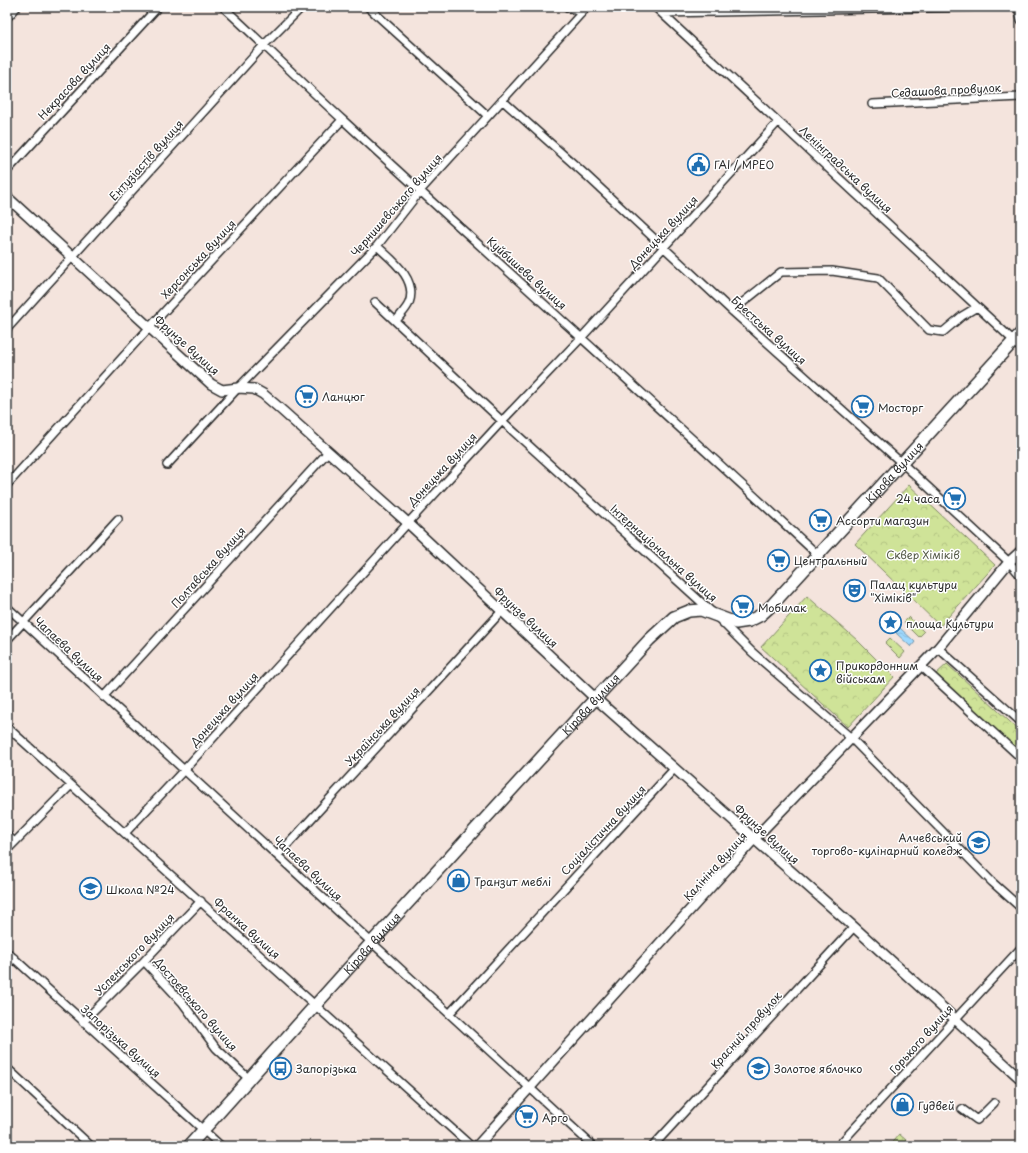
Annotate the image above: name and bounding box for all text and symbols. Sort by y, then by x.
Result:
street label: Некрасова вулиця [34,39,114,123]
street label: Седашова провулок [891,79,1002,101]
street label: Ентузіастів вулиця [105,116,187,204]
street label: Ленінградська вулиця [796,121,896,217]
street label: Чернишевського вулиця [346,150,446,260]
public building icon: ГАІ / МРЕО [686,151,712,177]
place label: ГАІ / МРЕО [714,156,774,173]
street label: Донецька вулиця [624,191,702,273]
street label: Херсонська вулиця [157,215,239,303]
street label: Куйбишева вулиця [483,233,571,313]
street label: Брестська вулиця [728,292,810,368]
street label: Фрунзе вулиця [151,311,223,379]
supermarket icon: Ланцюг [293,383,319,409]
place label: Ланцюг [322,388,365,405]
supermarket icon: Мосторг [849,394,875,420]
place label: Мосторг [878,399,923,416]
street label: Донецька вулиця [403,428,481,510]
street label: Кірова вулиця [861,437,927,507]
supermarket icon: 24 часа [942,485,968,511]
place label: 24 часа [896,490,940,507]
street label: Інтернаціональна вулиця [607,500,721,606]
supermarket icon: Ассорти магазин [807,507,833,533]
place label: Ассорти магазин [836,512,929,529]
street label: Полтавська вулиця [167,523,249,611]
park label: Сквер Хіміків [886,546,960,563]
supermarket icon: Центральный [766,547,792,573]
place label: Центральный [794,552,868,569]
place label: Палац культури "Хіміків" [870,576,957,606]
theatre icon: Палац культури "Хіміків" [842,577,868,603]
street label: Фрунзе вулиця [490,583,562,651]
supermarket icon: Мобилак [730,594,756,620]
place label: Мобилак [758,599,807,616]
place icon: площа Культури [877,610,903,636]
street label: Чапаєва вулиця [31,613,107,685]
place label: площа Культури [906,615,994,632]
place label: Прикордонним військам [836,657,918,687]
place icon: Прикордонним військам [808,658,834,684]
street label: Донецька вулиця [185,668,262,751]
street label: Кірова вулиця [557,669,623,739]
street label: Українська вулиця [341,682,423,770]
street label: Соціалістична вулиця [557,781,649,879]
street label: Фрунзе вулиця [731,800,803,868]
street label: Калініна вулиця [679,828,751,904]
place label: Алчевський торгово-кулінарний коледж [812,829,963,859]
school or university icon: Алчевський торгово-кулінарний коледж [965,830,991,856]
street label: Чапаєва вулиця [270,832,346,904]
shop icon: Транзит меблі [445,868,471,894]
place label: Транзит меблі [474,873,551,890]
school or university icon: Школа №24 [77,876,103,902]
place label: Школа №24 [106,881,174,898]
street label: Франка вулиця [210,893,284,963]
street label: Кірова вулиця [339,908,404,978]
street label: Успенського вулиця [90,909,178,999]
street label: Достоєвського вулиця [150,953,242,1055]
street label: Красний провулок [707,987,786,1072]
street label: Горького вулиця [885,1000,957,1078]
street label: Запорізька вулиця [77,1001,165,1082]
bus stop icon: Запорізька [268,1055,294,1081]
school or university icon: Золотое яблочко [746,1055,772,1081]
place label: Запорізька [296,1060,357,1077]
place label: Золотое яблочко [774,1060,862,1077]
shop icon: Гудвей [889,1092,915,1118]
place label: Гудвей [918,1097,954,1114]
supermarket icon: Арго [514,1104,540,1130]
place label: Арго [542,1109,568,1126]

